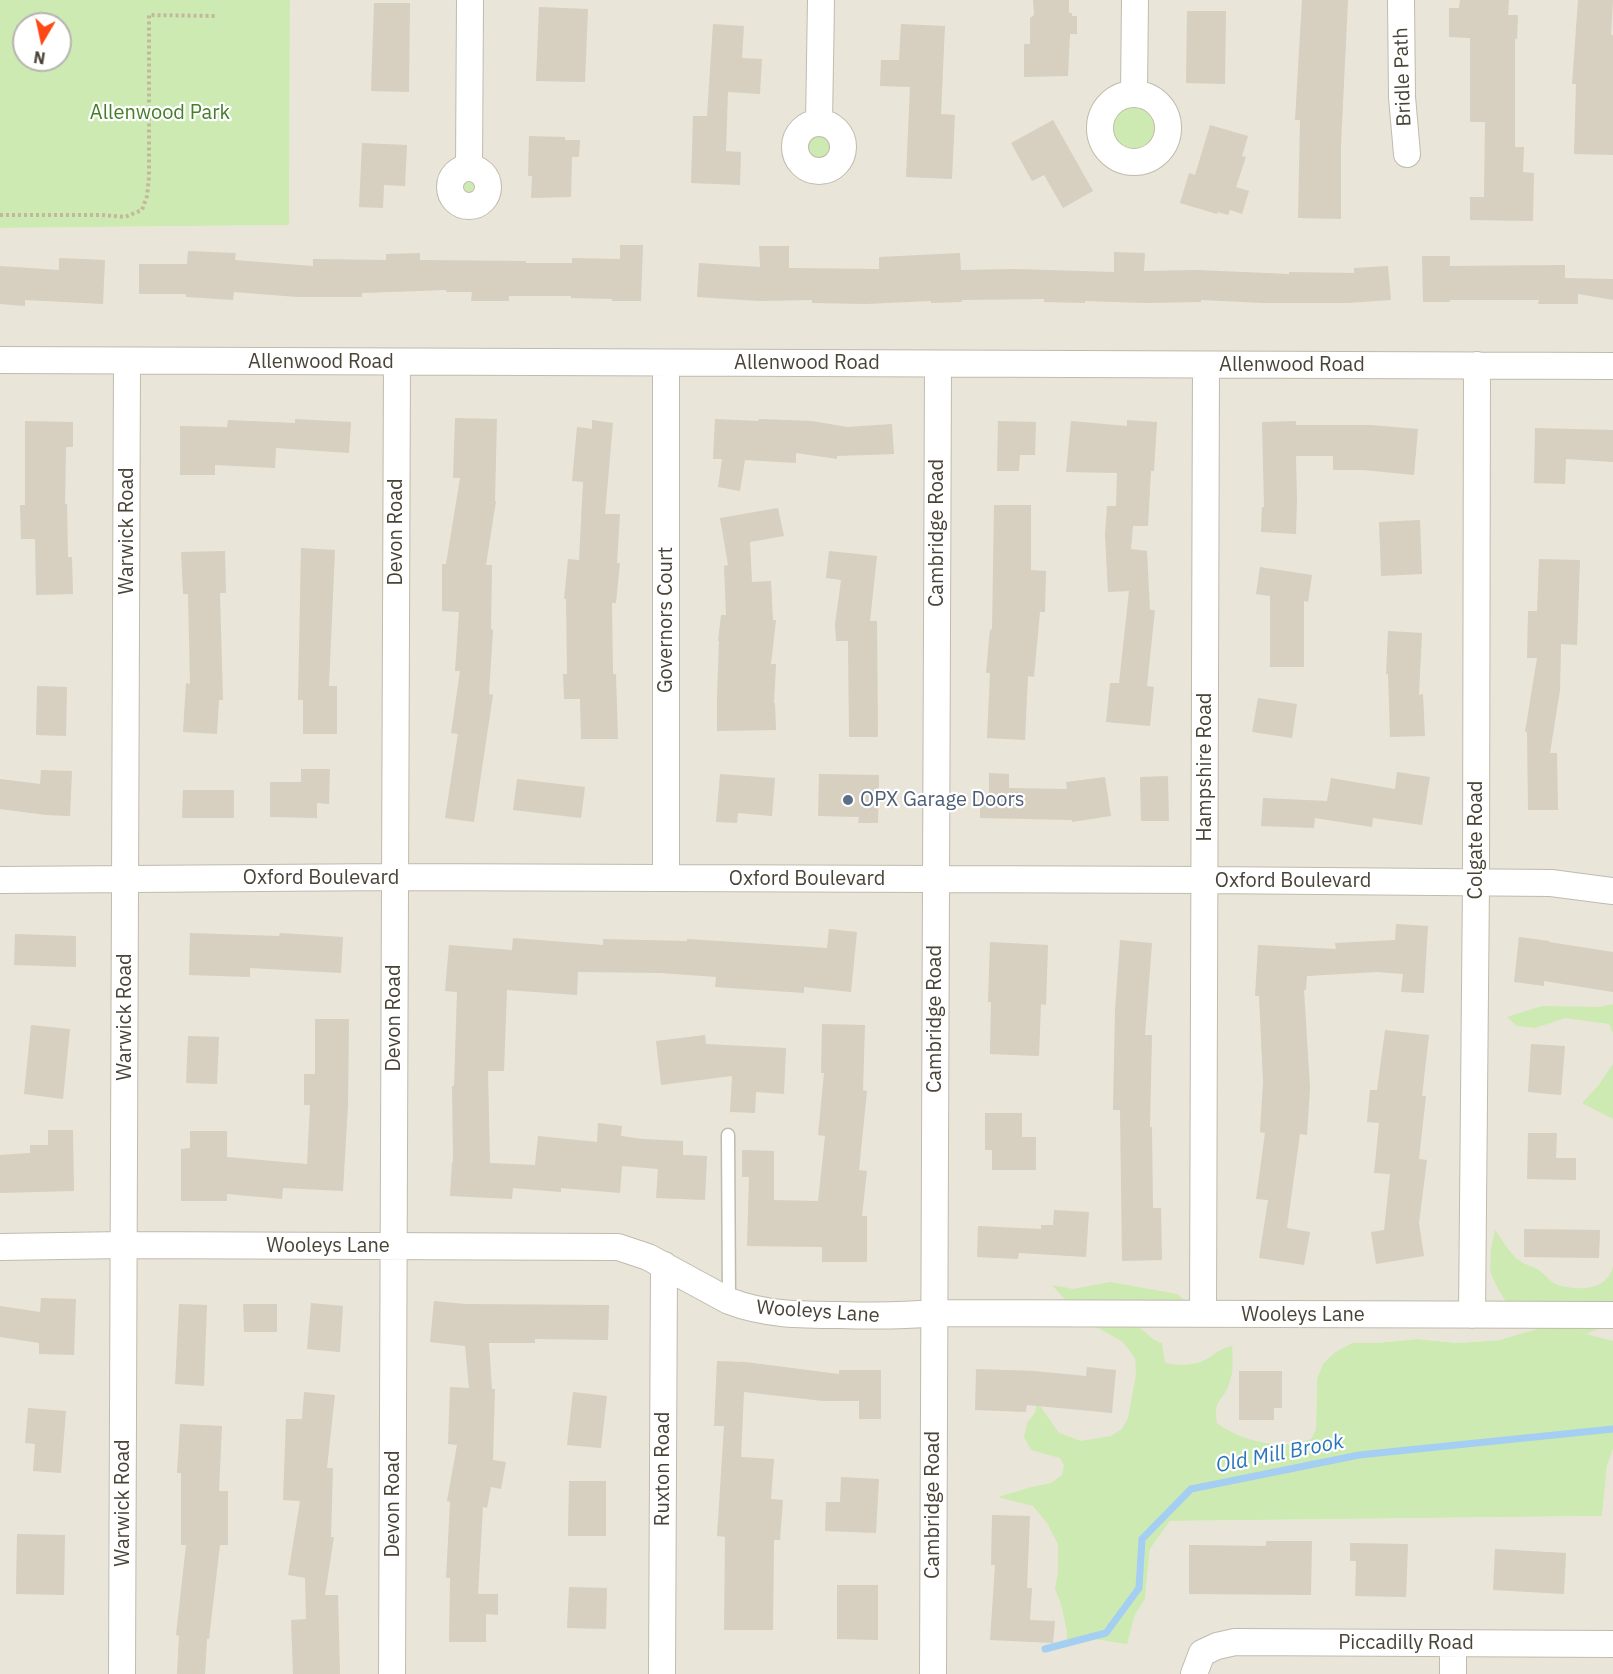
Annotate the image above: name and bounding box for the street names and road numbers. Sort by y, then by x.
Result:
street label: Bridle Path [1389,27,1417,127]
street label: Allenwood Road [248,350,394,374]
street label: Allenwood Road [734,351,880,375]
street label: Allenwood Road [1219,353,1365,377]
street label: Cambridge Road [925,459,949,607]
street label: Warwick Road [115,467,139,595]
street label: Devon Road [384,478,408,586]
street label: Governors Court [654,547,678,693]
street label: Hampshire Road [1193,693,1217,841]
street label: Colgate Road [1464,781,1488,899]
street label: Oxford Boulevard [243,866,399,890]
street label: Oxford Boulevard [729,867,885,891]
street label: Oxford Boulevard [1215,869,1371,893]
street label: Cambridge Road [923,945,947,1093]
street label: Warwick Road [113,953,137,1081]
street label: Devon Road [382,964,406,1072]
street label: Wooleys Lane [266,1234,390,1258]
street label: Wooleys Lane [756,1296,880,1328]
street label: Wooleys Lane [1241,1303,1365,1327]
street label: Ruxton Road [651,1412,675,1526]
street label: Cambridge Road [921,1431,945,1579]
street label: Warwick Road [111,1439,135,1567]
street label: Devon Road [381,1450,405,1558]
street label: Piccadilly Road [1338,1631,1474,1655]

